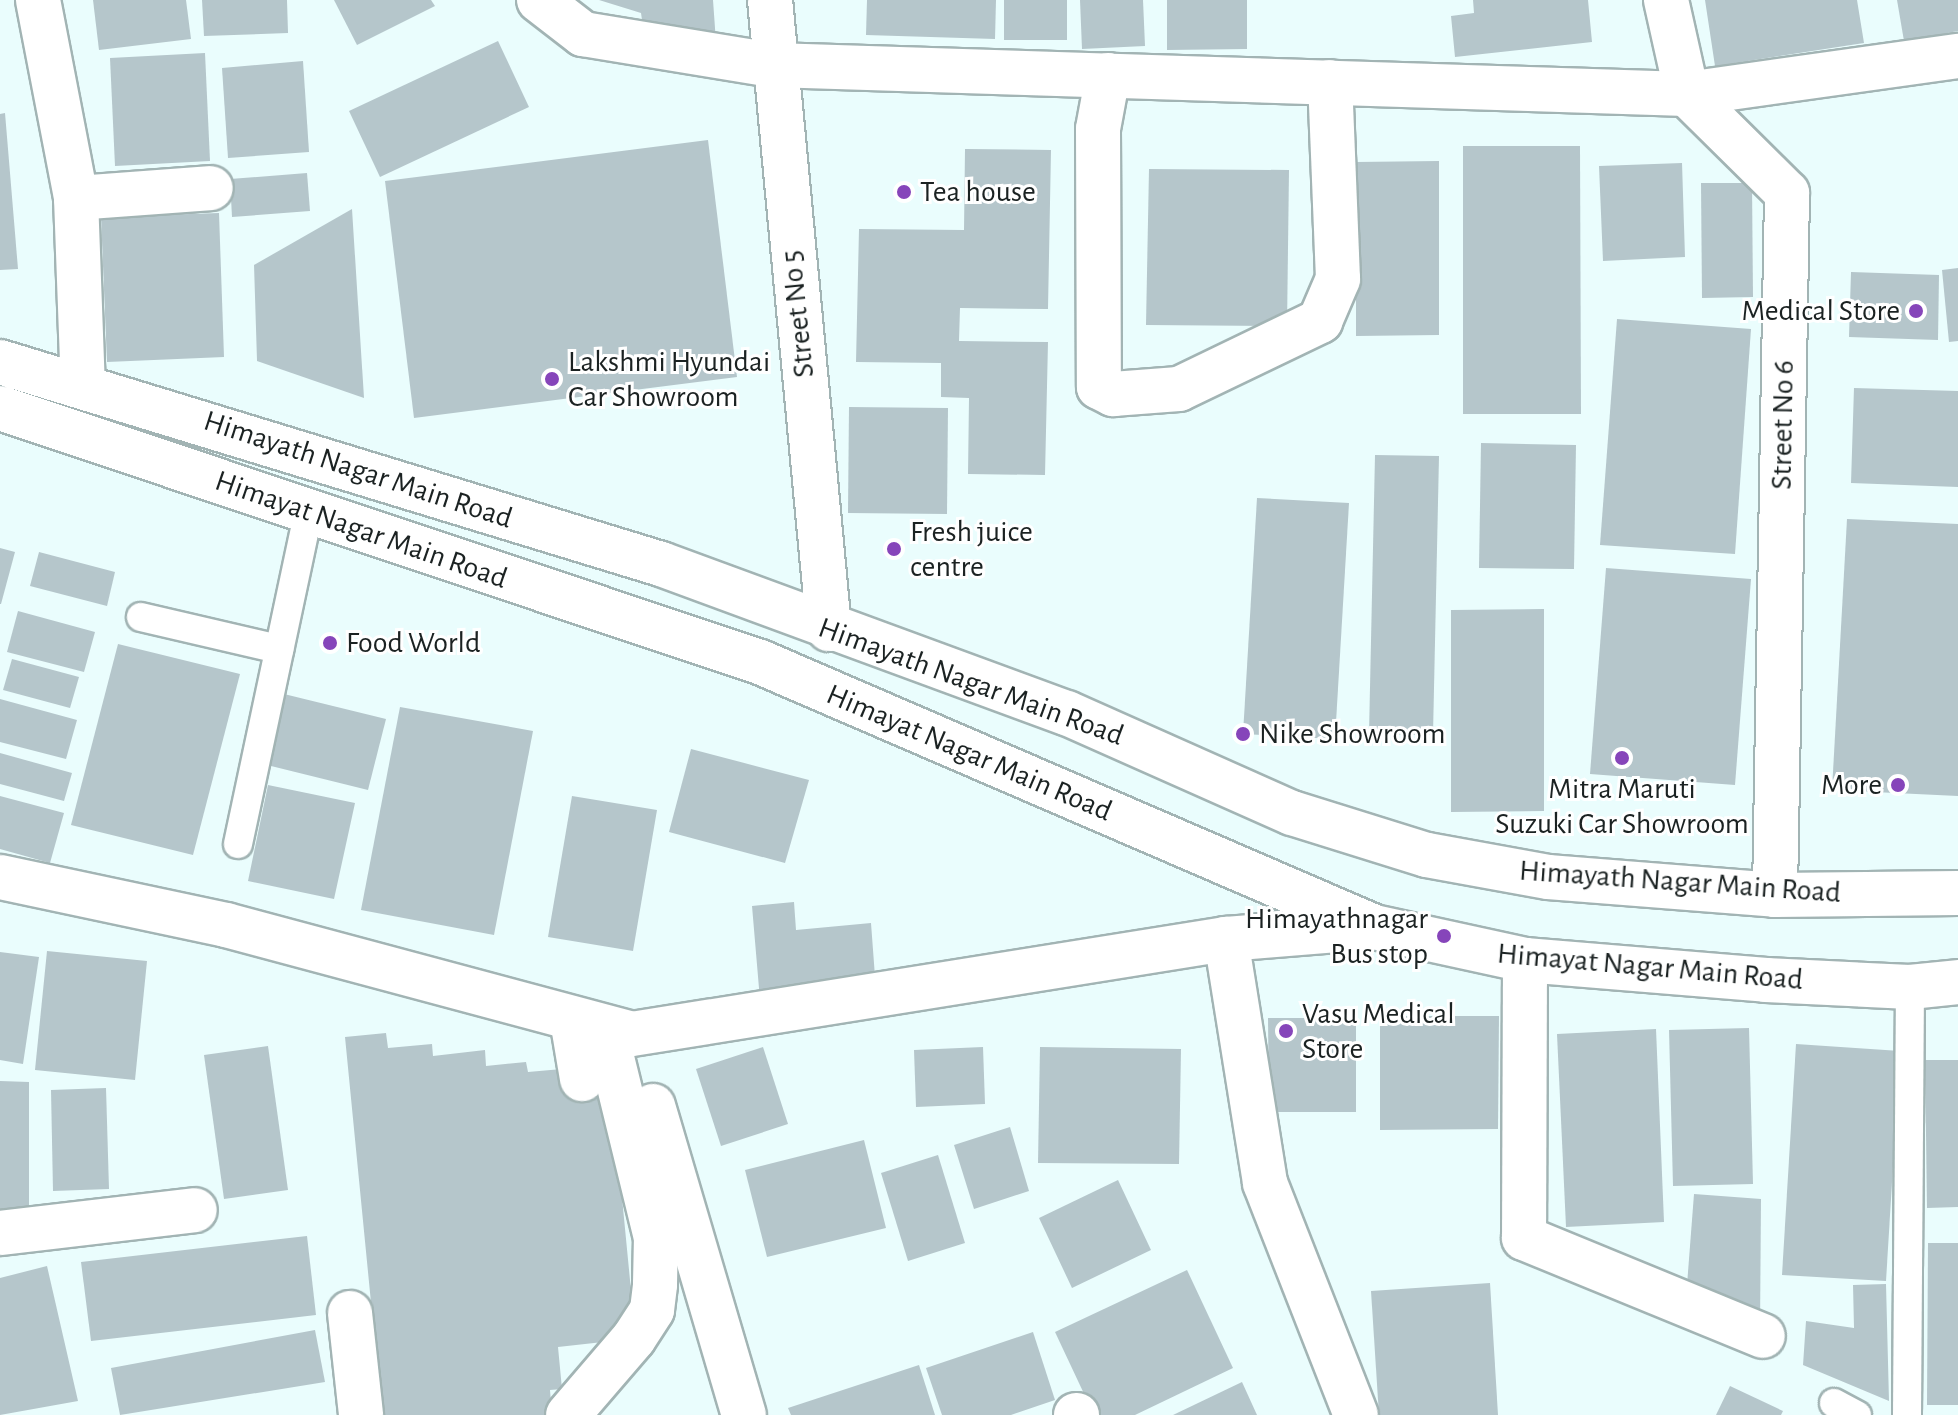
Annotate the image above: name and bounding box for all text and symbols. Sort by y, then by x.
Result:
place label: Tea house [920,174,1036,210]
marker: Tea house [895,183,913,201]
street label: Street No 5 [773,249,823,379]
place label: Medical Store [1742,293,1900,329]
marker: Medical Store [1907,302,1925,320]
place label: Lakshmi Hyundai Car Showroom [568,344,770,414]
street label: Street No 6 [1764,360,1802,490]
marker: Lakshmi Hyundai Car Showroom [543,370,561,388]
street label: Himayath Nagar Main Road [199,403,517,537]
street label: Himayat Nagar Main Road [210,463,512,597]
place label: Fresh juice centre [910,514,1033,584]
marker: Fresh juice centre [885,540,903,558]
street label: Himayath Nagar Main Road [813,610,1129,754]
place label: Food World [346,625,480,661]
marker: Food World [321,634,339,652]
street label: Himayat Nagar Main Road [821,677,1117,829]
place label: Nike Showroom [1259,716,1446,752]
marker: Nike Showroom [1234,725,1252,743]
marker: Mitra Maruti Suzuki Car Showroom [1613,749,1631,767]
place label: More [1821,767,1882,803]
place label: Mitra Maruti Suzuki Car Showroom [1495,771,1749,842]
marker: More [1889,776,1907,794]
street label: Himayath Nagar Main Road [1518,853,1842,911]
place label: Himayathnagar Bus stop [1245,901,1428,972]
marker: Himayathnagar Bus stop [1435,927,1453,945]
street label: Himayat Nagar Main Road [1496,936,1804,998]
place label: Vasu Medical Store [1302,996,1455,1066]
marker: Vasu Medical Store [1277,1022,1295,1040]

